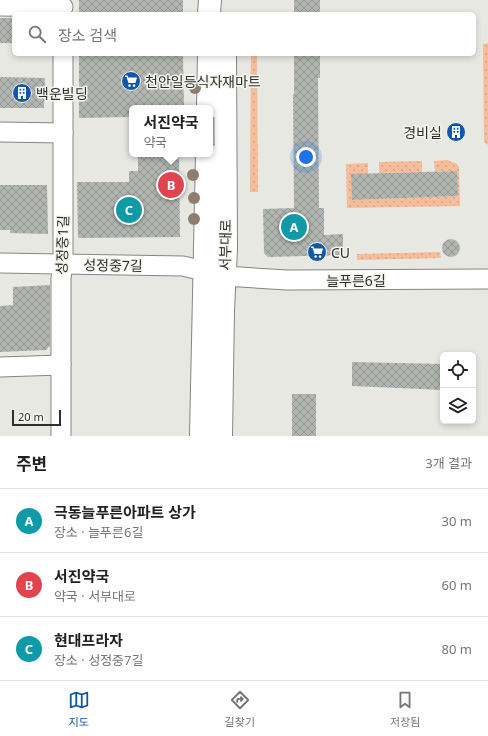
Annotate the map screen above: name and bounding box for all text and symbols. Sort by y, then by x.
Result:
search box [12,12,476,56]
icon: search [26,23,48,45]
text: 장소 검색 [58,25,117,45]
supermarket icon: 천안일등식자재마트 [120,70,142,92]
place label: 천안일등식자재마트 [145,72,261,91]
building icon: 백운빌딩 [11,82,33,104]
place label: 백운빌딩 [36,84,88,103]
popup [129,105,213,157]
text: 서진약국 [143,112,199,132]
building icon: 경비실 [445,121,467,143]
place label: 경비실 [403,123,442,142]
text: 약국 [143,133,167,151]
your location [296,147,316,167]
pin: B [158,170,184,200]
pin: C [116,195,142,225]
pin: A [281,212,307,242]
street label: 성정중1길 [51,215,73,275]
street label: 서부대로 [215,219,235,271]
supermarket icon: CU [306,241,328,263]
place label: CU [331,243,350,262]
street label: 성정중7길 [83,255,143,275]
street label: 늘푸른6길 [326,271,386,290]
map controls [440,352,476,424]
button: locate [440,352,476,388]
button: layers [440,388,476,424]
scale bar [12,408,61,427]
text: 20 m [18,409,44,424]
text: 주변 [16,452,47,475]
text: 3개 결과 [425,454,472,472]
text: 극동늘푸른아파트 상가 [54,502,196,522]
text: A [25,512,34,530]
text: 30 m [442,512,472,530]
text: 장소 · 늘푸른6길 [54,523,143,541]
text: 서진약국 [54,566,109,586]
text: B [25,576,33,594]
text: 60 m [442,576,472,594]
text: 약국 · 서부대로 [54,587,136,605]
text: 현대프라자 [54,630,123,650]
text: C [25,640,33,658]
text: 80 m [442,640,472,658]
text: 장소 · 성정중7길 [54,651,143,669]
tab: 지도 [68,689,90,729]
tab: 길찾기 [225,689,255,729]
tab: 저장됨 [390,689,420,729]

